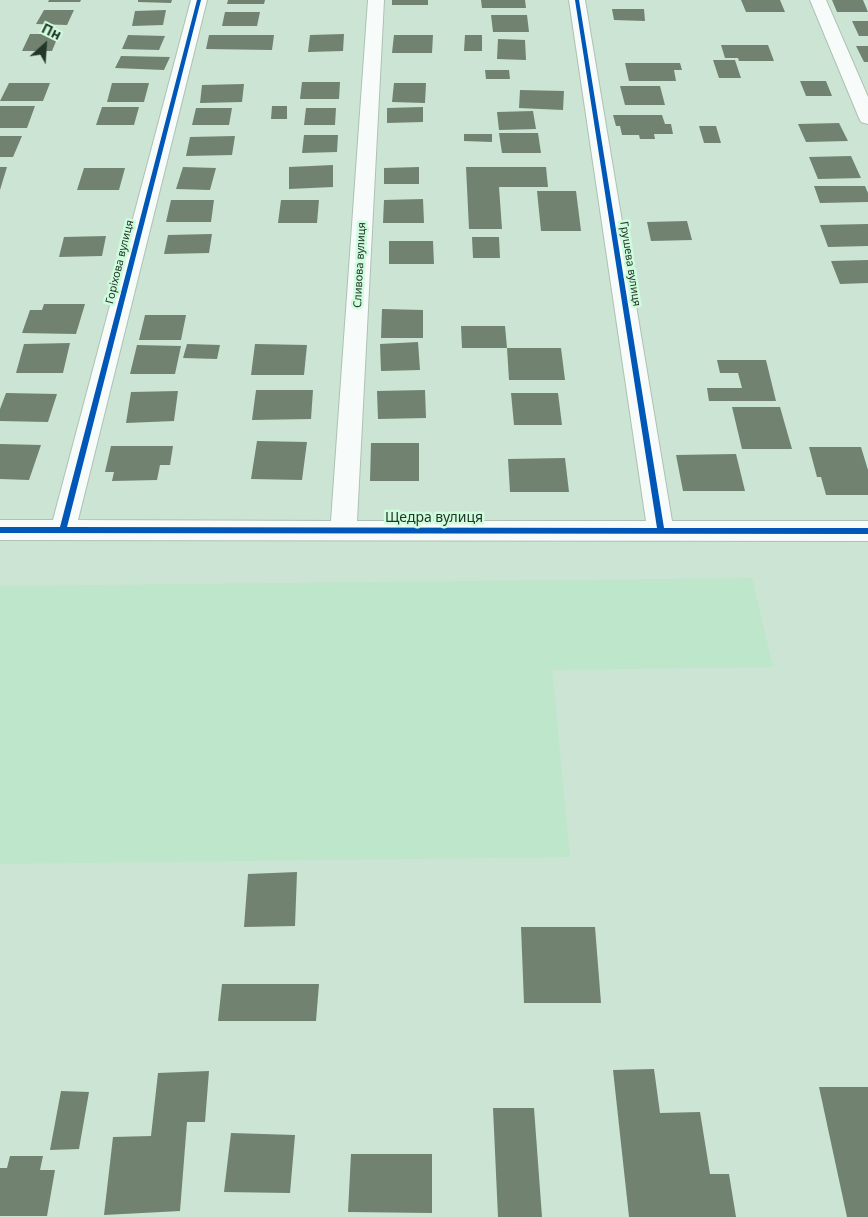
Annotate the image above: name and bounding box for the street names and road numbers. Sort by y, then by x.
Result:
street label: Горіхова вулиця [103,219,137,305]
street label: Грушева вулиця [617,221,643,307]
street label: Сливова вулиця [351,222,369,308]
street label: Щедра вулиця [385,510,483,526]

